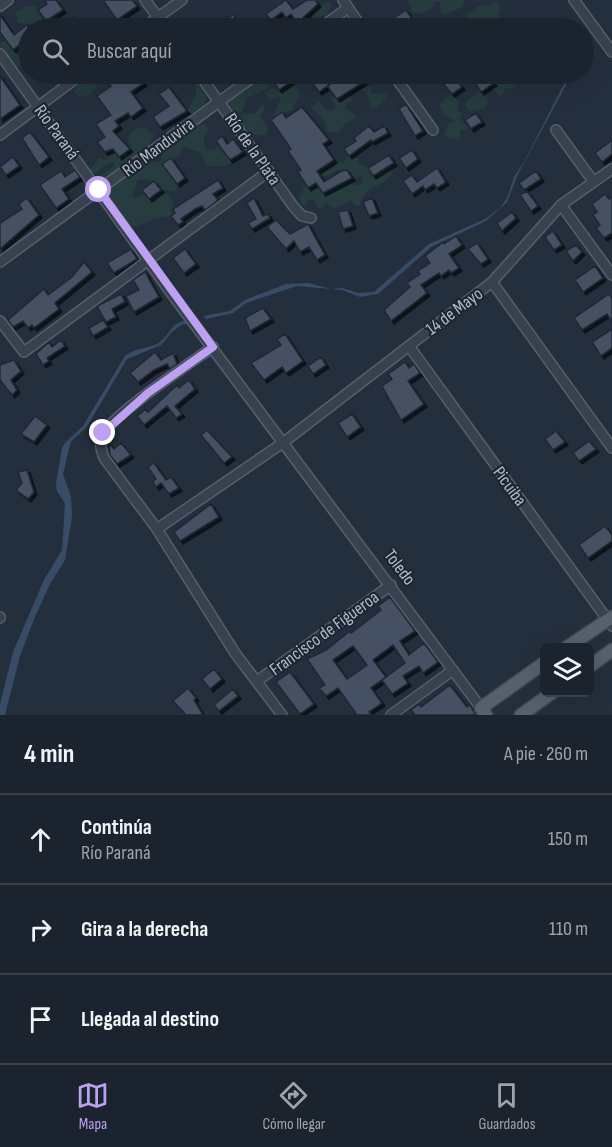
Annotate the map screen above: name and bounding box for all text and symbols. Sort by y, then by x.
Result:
search box [18,18,594,84]
icon: search [39,35,72,68]
text: Buscar aquí [87,38,172,65]
street label: Río Paraná [30,101,84,164]
street label: Río de la Plata [220,109,285,189]
street label: Río Manduvira [118,114,198,181]
route start [85,176,111,202]
street label: 14 de Mayo [422,283,487,340]
route end [89,419,115,445]
street label: Picuiba [488,463,531,510]
street label: Toledo [379,545,420,589]
street label: Francisco de Figueroa [266,587,383,680]
map controls [540,643,594,697]
button: layers [540,643,594,697]
text: 4 min [24,739,74,770]
text: A pie · 260 m [504,742,588,766]
text: Continúa [81,814,152,841]
icon: ahead [24,823,57,856]
text: 150 m [548,827,588,851]
text: Río Paraná [81,841,151,865]
icon: right [24,913,57,946]
text: Gira a la derecha [81,916,208,943]
text: 110 m [549,917,588,941]
icon: arrive [24,1003,57,1036]
text: Llegada al destino [81,1006,219,1033]
tab: Mapa [76,1079,109,1134]
tab: Cómo llegar [262,1079,325,1134]
tab: Guardados [478,1079,536,1134]

